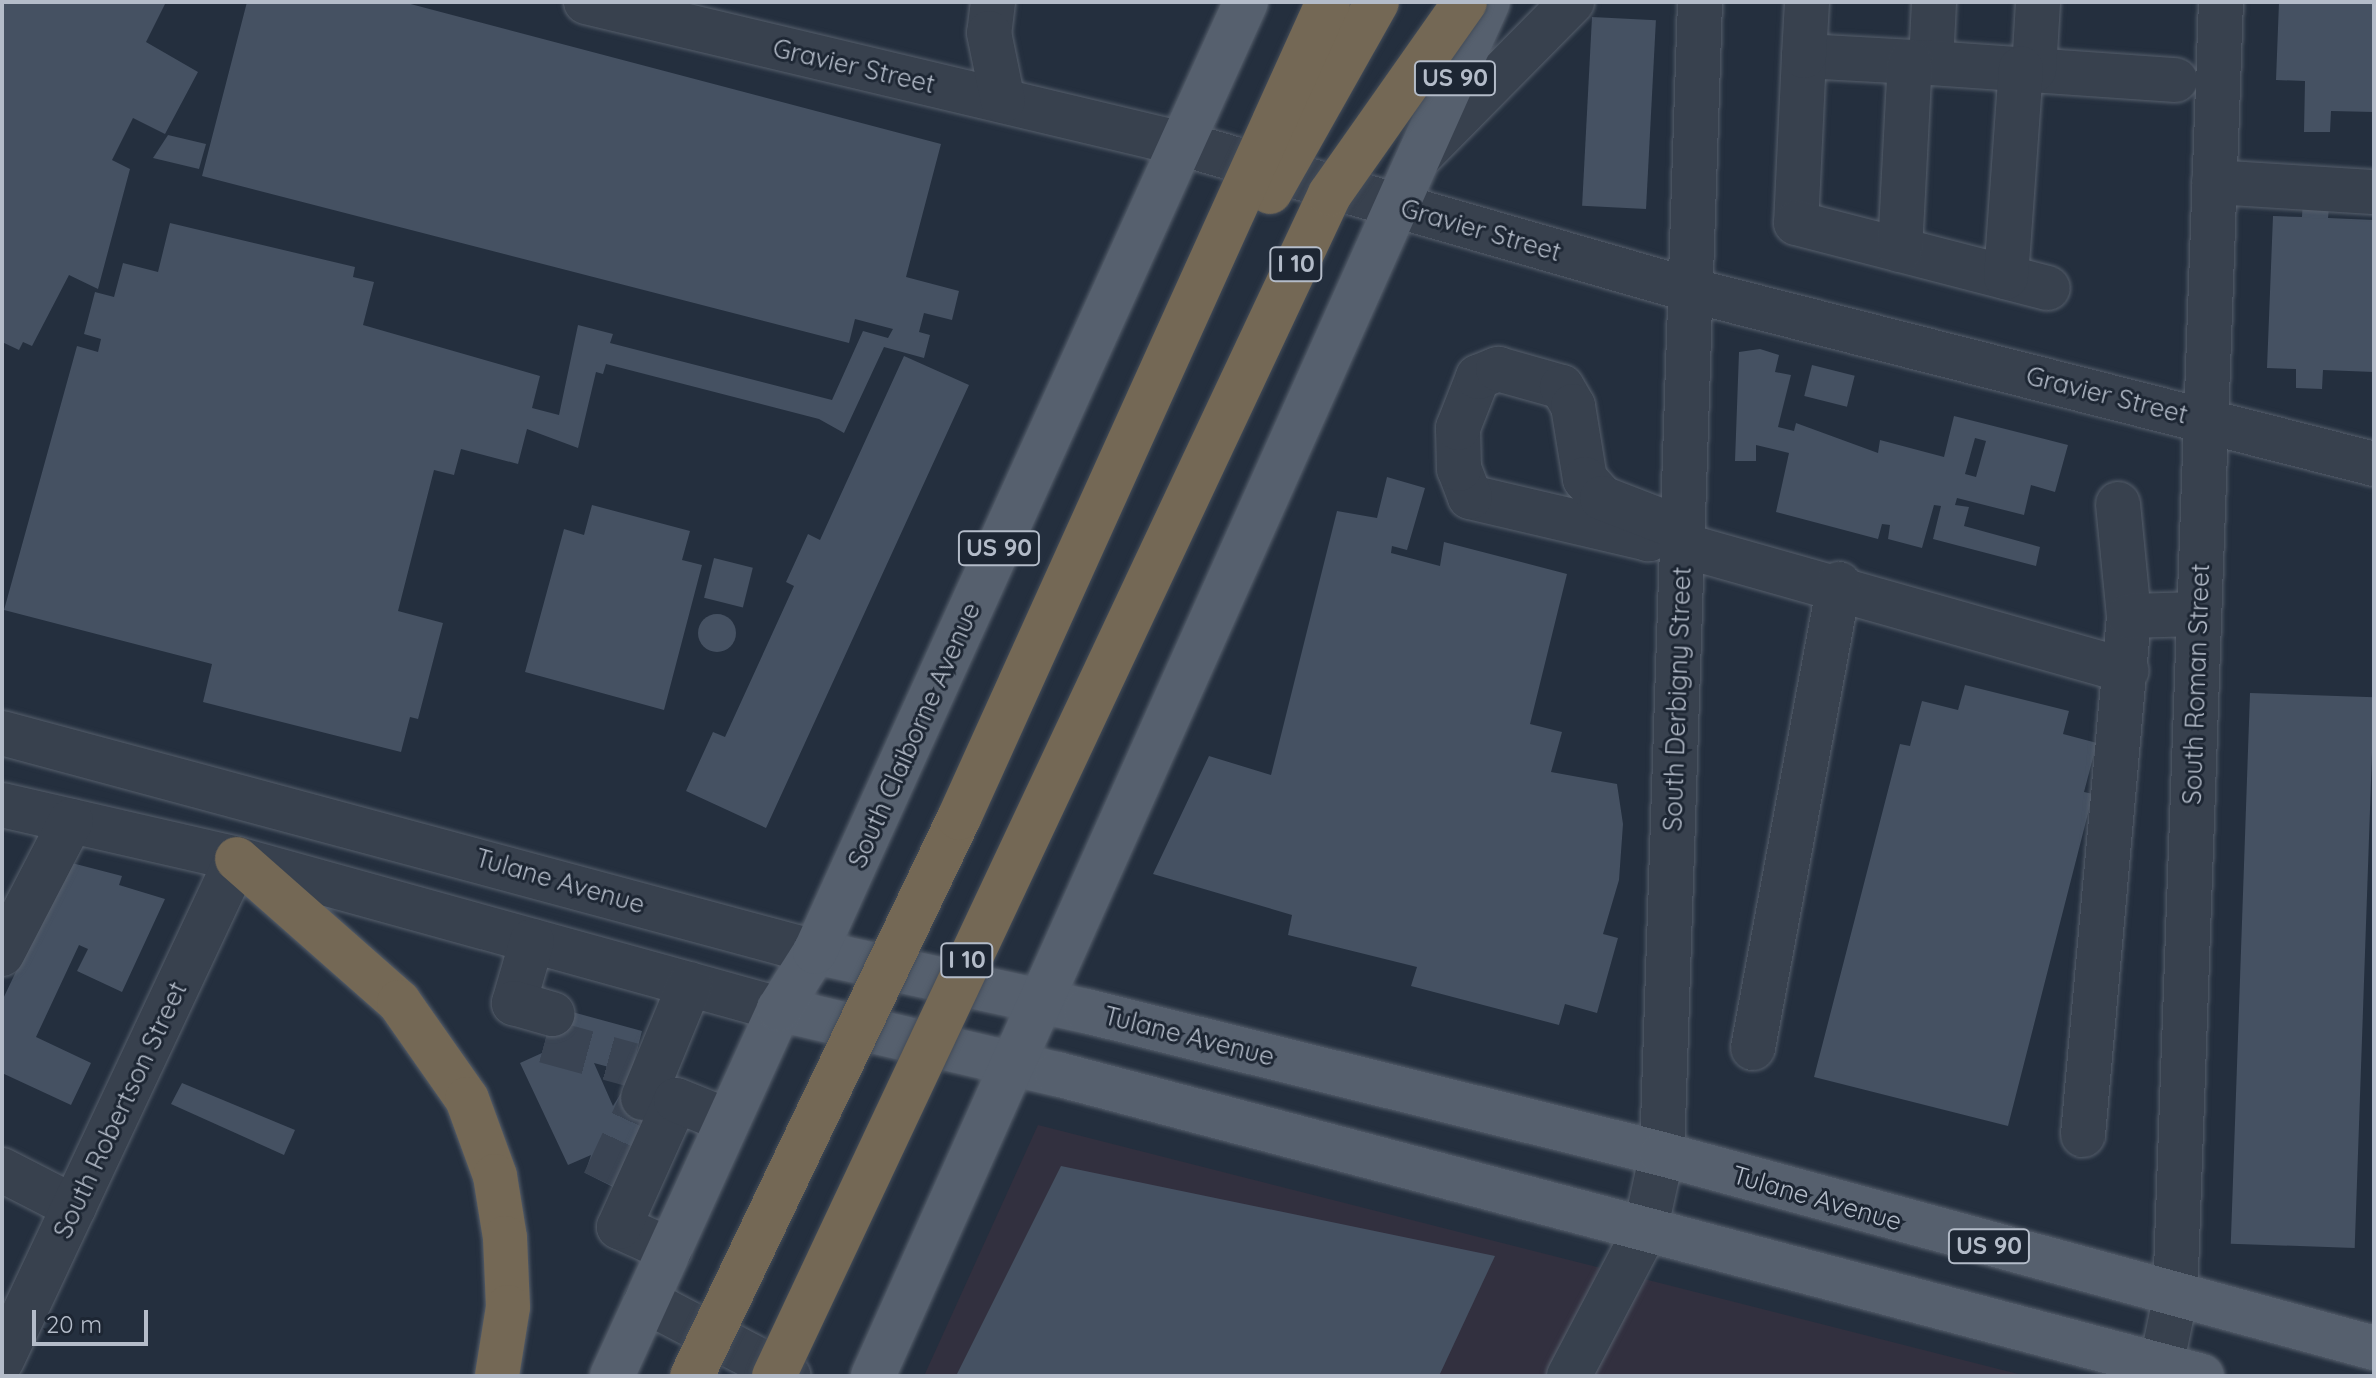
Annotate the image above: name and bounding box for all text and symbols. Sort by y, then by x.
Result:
street label: Gravier Street [770,32,938,100]
road number: US 90 [1413,58,1497,98]
street label: Gravier Street [1397,192,1565,268]
road number: I 10 [1268,244,1324,284]
street label: Gravier Street [2023,360,2191,430]
road number: US 90 [957,528,1041,568]
street label: South Roman Street [2176,563,2216,805]
street label: South Derbigny Street [1657,566,1697,832]
street label: South Claiborne Avenue [841,597,987,873]
street label: Tulane Avenue [472,842,648,920]
road number: I 10 [939,940,995,980]
street label: South Robertson Street [47,977,193,1243]
street label: Tulane Avenue [1100,1000,1278,1072]
street label: Tulane Avenue [1729,1159,1905,1237]
road number: US 90 [1947,1226,2031,1266]
scale bar [36,1294,152,1344]
text: 20 m [46,1309,102,1339]

